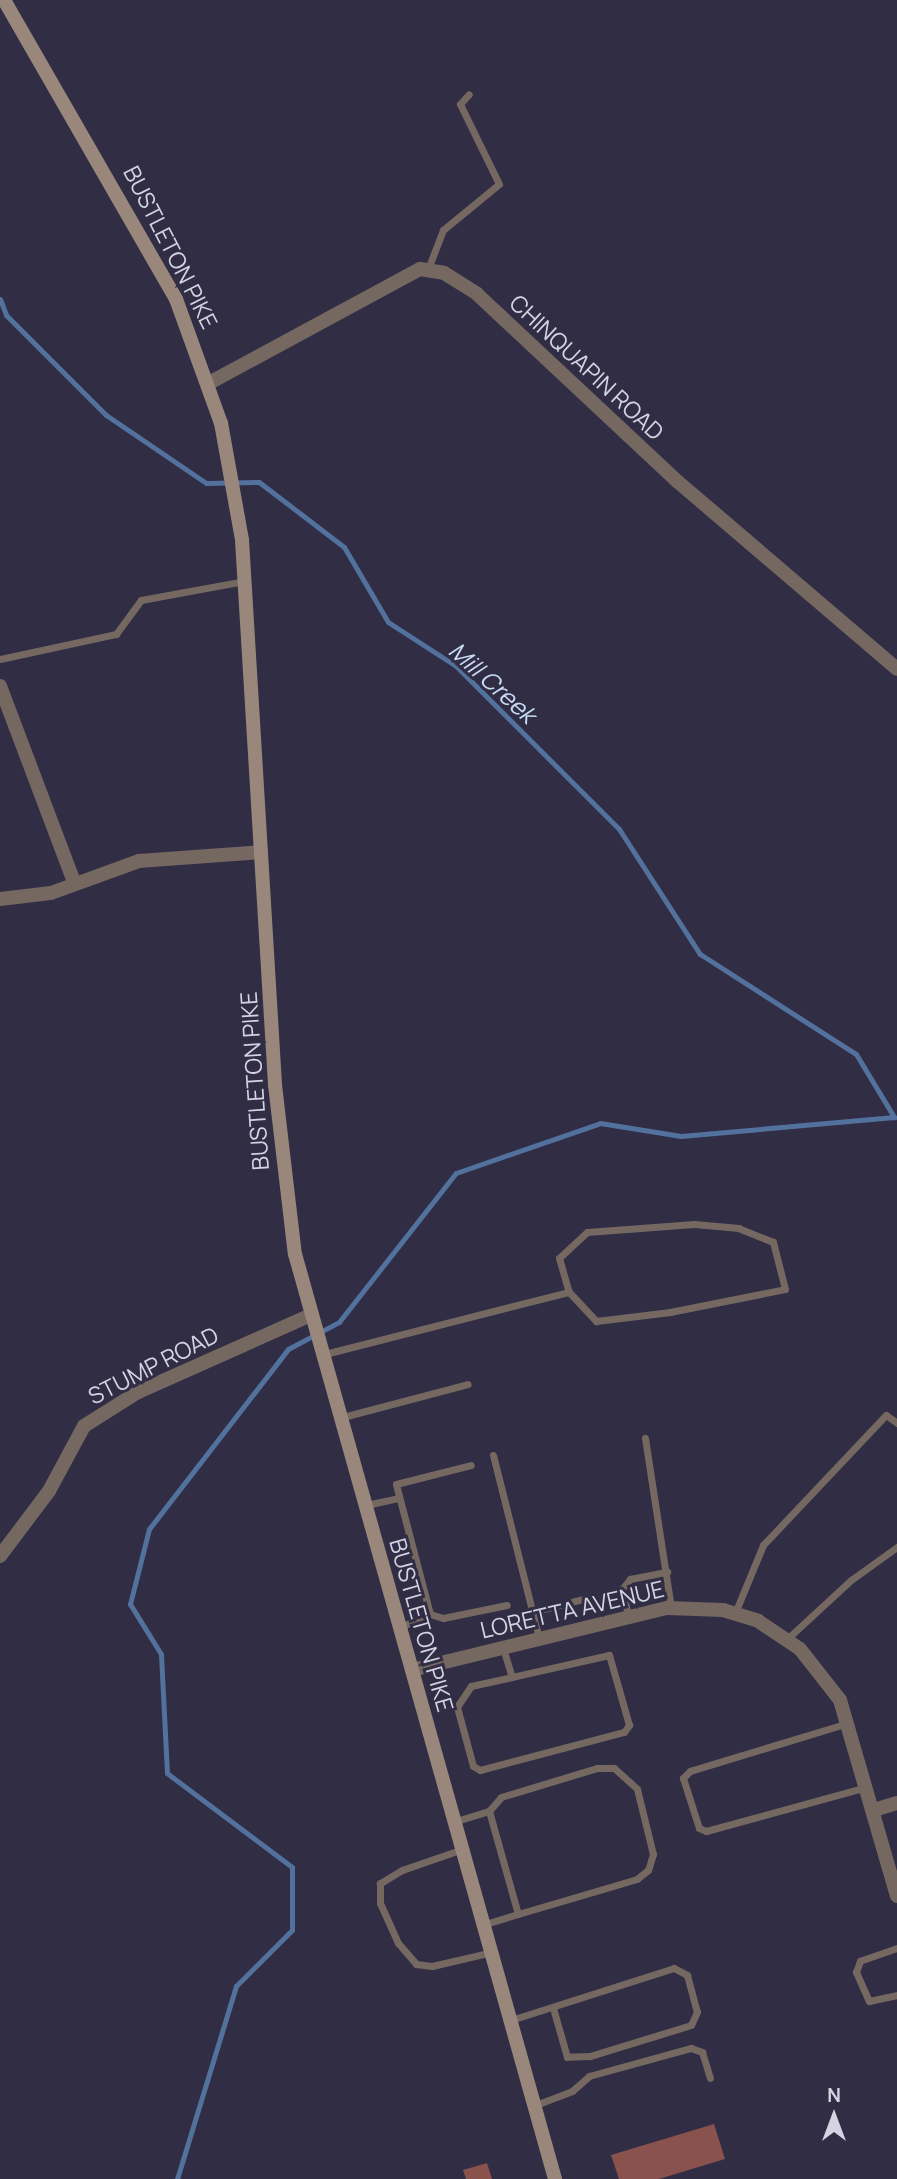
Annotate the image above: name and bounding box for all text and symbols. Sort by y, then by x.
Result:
street label: BUSTLETON PIKE [118,161,224,333]
street label: CHINQUAPIN ROAD [504,289,670,445]
water label: Mill Creek [443,635,543,729]
street label: BUSTLETON PIKE [234,991,274,1171]
street label: STUMP ROAD [83,1320,223,1410]
street label: BUSTLETON PIKE [384,1535,460,1715]
street label: LORETTA AVENUE [477,1574,667,1644]
north arrow [799,2081,869,2151]
text: N [827,2082,841,2108]

